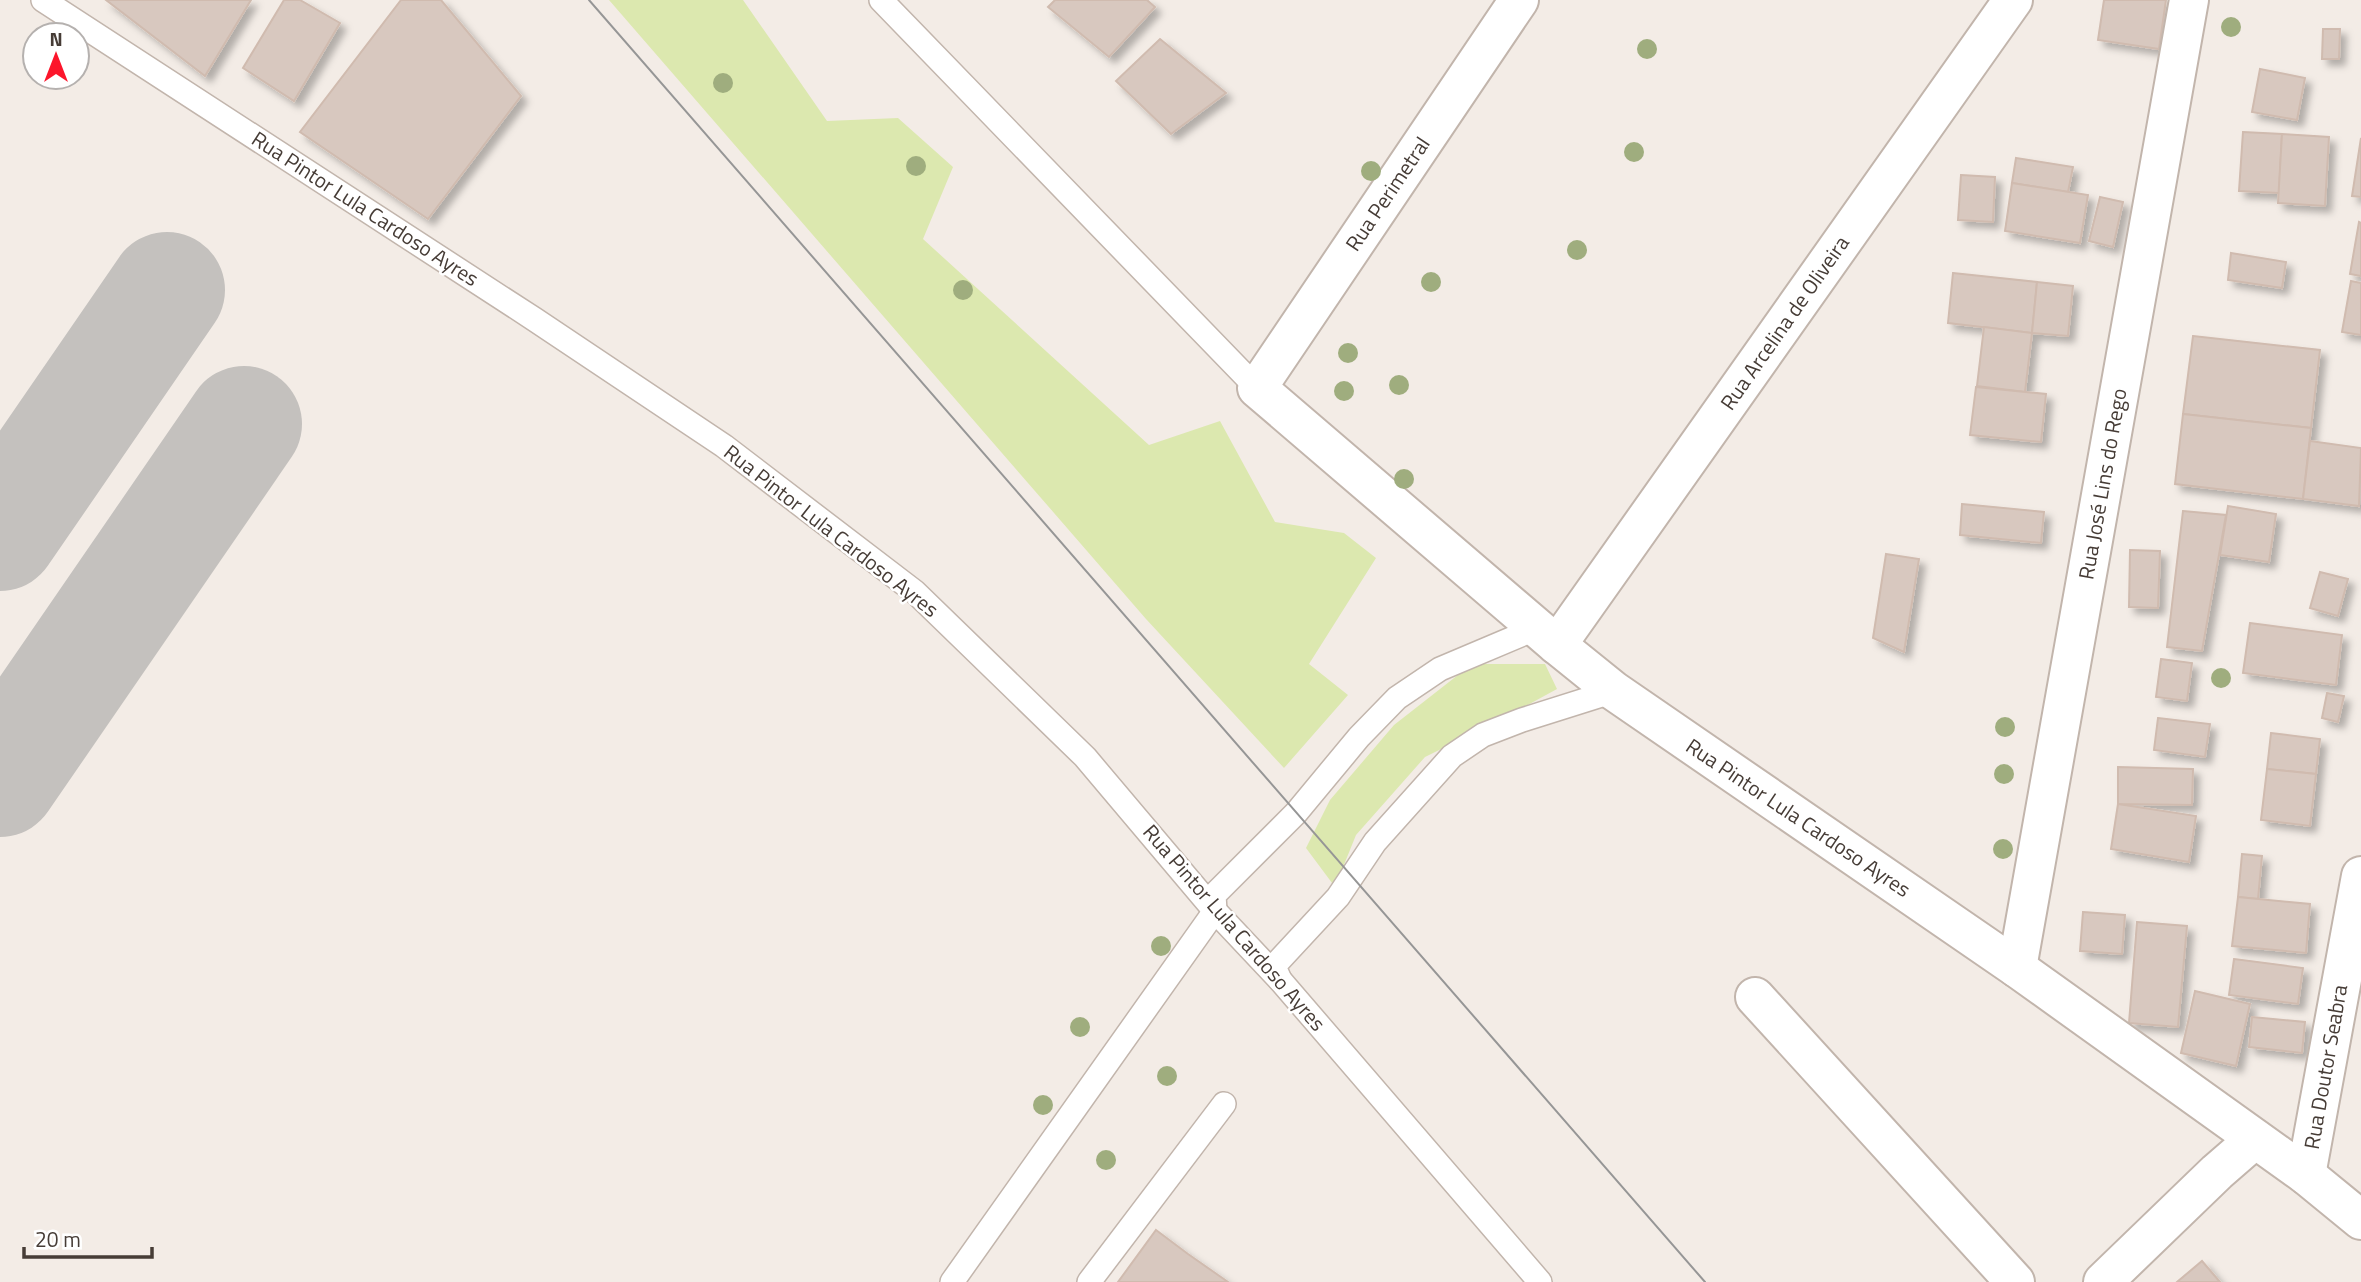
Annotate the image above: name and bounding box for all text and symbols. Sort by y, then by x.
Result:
north arrow [21,21,91,91]
text: N [49,24,63,53]
street label: Rua Pintor Lula Cardoso Ayres [246,123,485,294]
street label: Rua Perimetral [1337,130,1437,257]
street label: Rua Arcelina de Oliveira [1712,228,1857,416]
street label: Rua José Lins do Rego [2069,386,2135,582]
street label: Rua Pintor Lula Cardoso Ayres [717,436,946,624]
street label: Rua Pintor Lula Cardoso Ayres [1680,730,1917,905]
street label: Rua Pintor Lula Cardoso Ayres [1136,817,1334,1038]
street label: Rua Doutor Seabra [2295,982,2355,1152]
scale bar [24,1216,152,1260]
text: 20 m [35,1223,81,1255]

